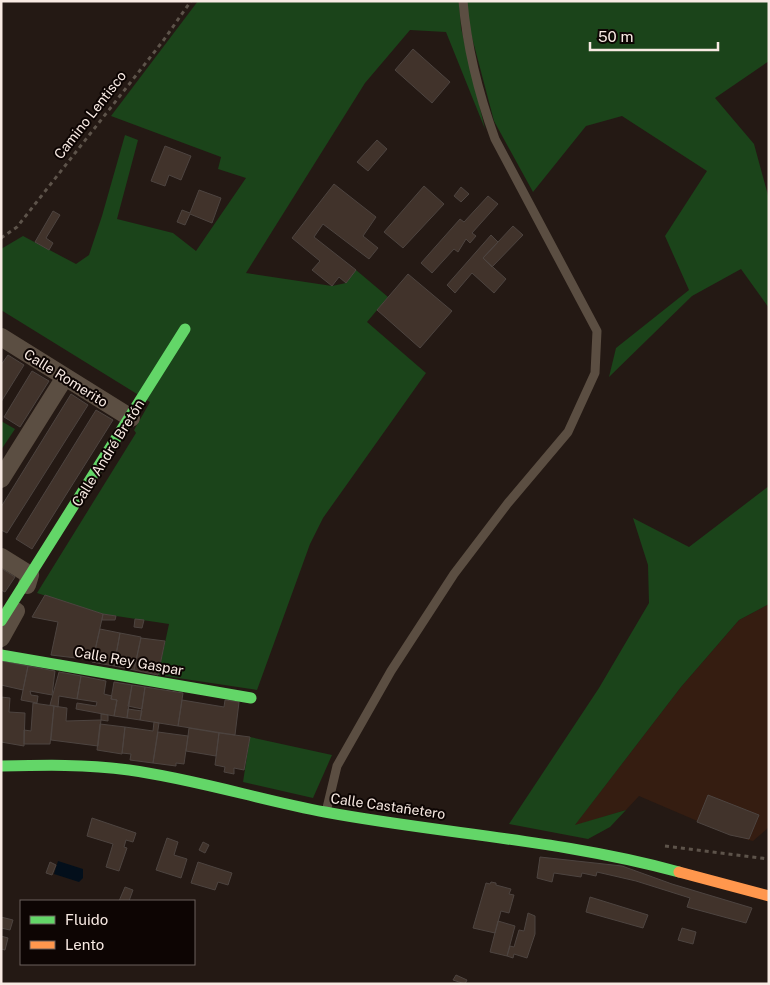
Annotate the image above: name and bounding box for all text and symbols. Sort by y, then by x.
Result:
scale bar [590,20,718,52]
text: 50 m [598,28,633,45]
street label: Camino Lentisco [51,68,129,162]
street label: Calle Romerito [21,346,111,410]
street label: Calle André Bretón [69,397,147,509]
street label: Calle Rey Gaspar [73,643,185,679]
street label: Calle Castañetero [330,790,447,822]
legend [20,900,195,965]
text: Fluido [65,911,108,928]
text: Lento [65,936,104,953]

